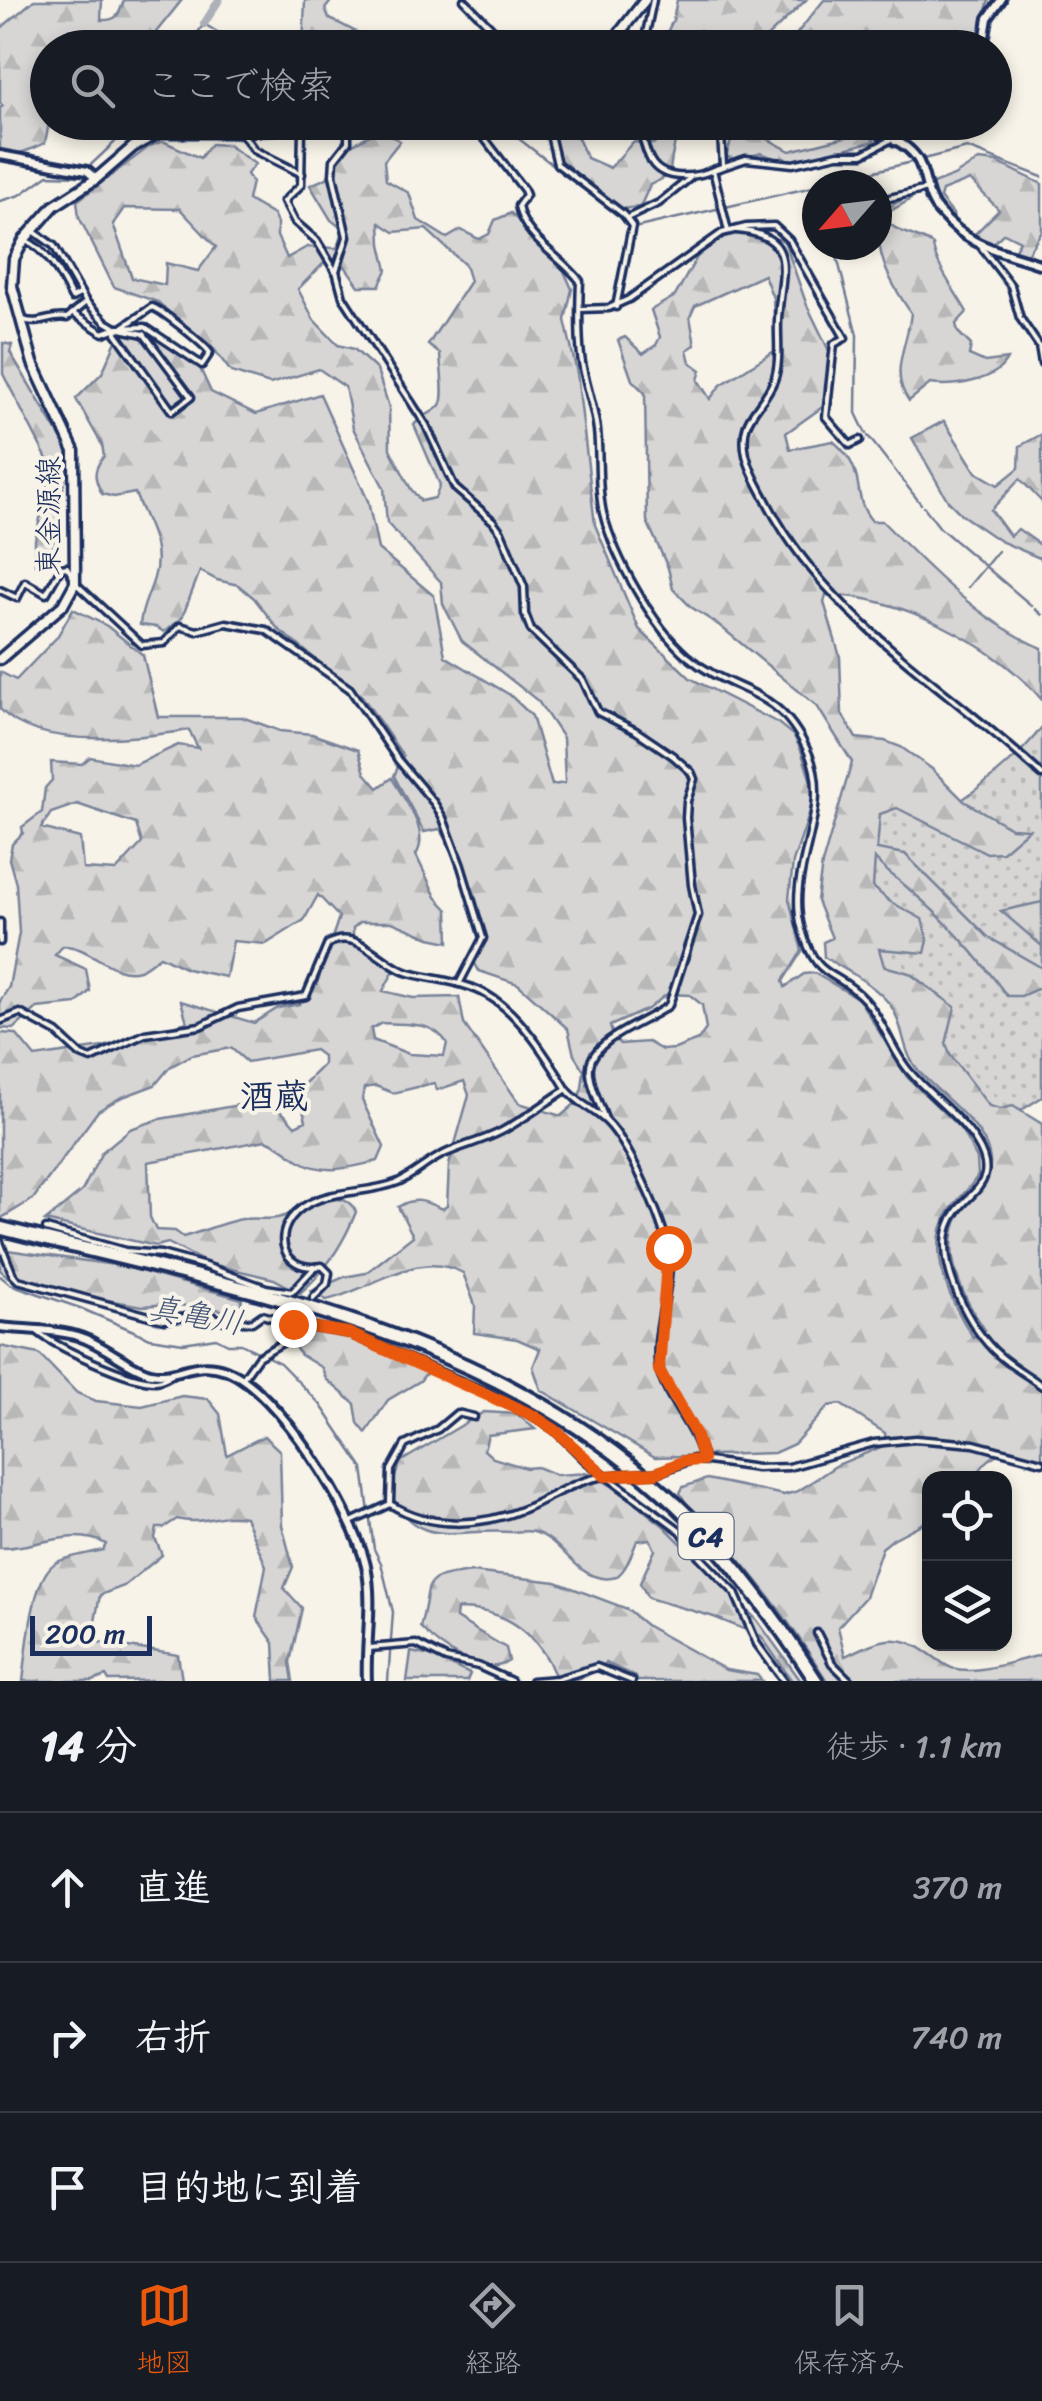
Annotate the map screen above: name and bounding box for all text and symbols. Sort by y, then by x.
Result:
search box [30,30,1012,140]
text: ここで検索 [145,52,335,119]
icon: search [65,58,120,113]
north arrow [802,170,892,260]
street label: 東金源線 [22,456,76,576]
district label: 酒蔵 [239,1065,309,1127]
route start [646,1226,692,1272]
water label: 真亀川 [144,1279,248,1352]
route end [271,1302,317,1348]
map controls [922,1471,1012,1651]
button: locate [922,1471,1012,1561]
road number: C4 [678,1513,734,1559]
button: layers [922,1561,1012,1651]
text: 200 m [45,1609,125,1658]
scale bar [30,1611,152,1656]
text: 14 分 [40,1709,137,1783]
text: 徒歩 · 1.1 km [826,1718,1002,1775]
text: 直進 [135,1854,211,1921]
text: 370 m [913,1859,1002,1916]
icon: ahead [40,1860,95,1915]
text: 右折 [135,2004,211,2071]
text: 740 m [911,2009,1002,2066]
icon: right [40,2010,95,2065]
text: 目的地に到着 [135,2154,363,2221]
icon: arrive [40,2160,95,2215]
tab: 地図 [136,2278,192,2387]
tab: 経路 [465,2278,521,2387]
tab: 保存済み [794,2278,906,2387]

